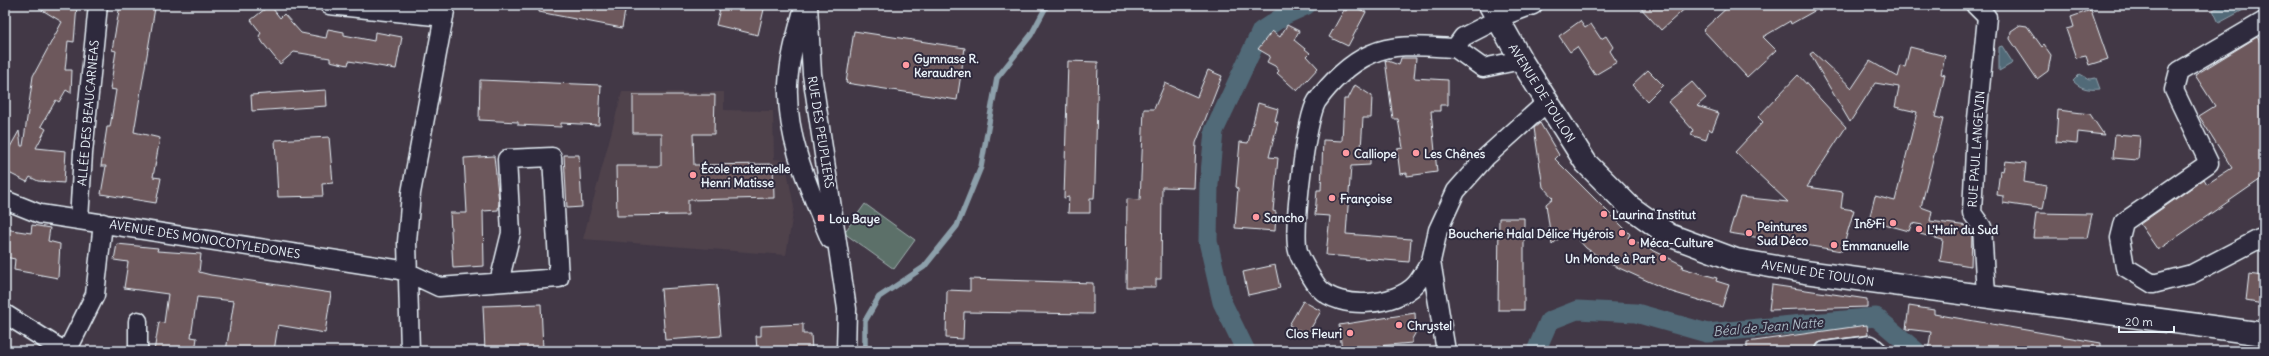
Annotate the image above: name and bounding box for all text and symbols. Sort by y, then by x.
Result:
street label: ALLÉE DES BEAUCARNEAS [74,39,102,187]
street label: AVENUE DE TOULON [1505,41,1579,145]
place label: Gymnase R. Keraudren [914,51,979,80]
marker: Gymnase R. Keraudren [901,60,911,70]
street label: RUE DES PEUPLIERS [805,75,837,190]
street label: RUE PAUL LANGEVIN [1964,90,1988,208]
place label: Calliope [1354,146,1397,162]
place label: Les Chênes [1424,146,1486,161]
marker: Calliope [1341,148,1351,158]
marker: Les Chênes [1411,148,1421,158]
place label: École maternelle Henri Matisse [701,161,791,190]
marker: École maternelle Henri Matisse [688,170,698,180]
place label: Françoise [1340,191,1393,207]
marker: Françoise [1327,193,1337,203]
place label: Laurina Institut [1612,207,1697,222]
marker: Laurina Institut [1599,209,1609,219]
place label: Sancho [1264,210,1305,225]
place label: Lou Baye [829,211,880,227]
marker: Sancho [1251,212,1261,222]
marker: Lou Baye [816,213,826,223]
place label: In&Fi [1854,216,1885,231]
street label: AVENUE DES MONOCOTYLEDONES [109,217,302,262]
marker: In&Fi [1888,218,1898,228]
place label: Peintures Sud Déco [1757,219,1809,248]
place label: L'Hair du Sud [1927,222,1998,237]
marker: L'Hair du Sud [1914,224,1924,234]
place label: Boucherie Halal Délice Hyérois [1448,226,1615,242]
marker: Boucherie Halal Délice Hyérois [1617,228,1627,238]
marker: Peintures Sud Déco [1744,228,1754,238]
place label: Méca-Culture [1640,235,1714,250]
marker: Méca-Culture [1627,237,1637,247]
place label: Emmanuelle [1842,238,1910,253]
marker: Emmanuelle [1829,240,1839,250]
place label: Un Monde à Part [1565,251,1656,266]
marker: Un Monde à Part [1658,253,1668,263]
street label: AVENUE DE TOULON [1761,257,1875,289]
scale bar [2119,308,2174,334]
water label: Béal de Jean Natte [1712,314,1825,340]
text: 20 m [2125,314,2153,329]
place label: Chrystel [1407,318,1452,334]
marker: Chrystel [1394,320,1404,330]
place label: Clos Fleuri [1286,326,1342,341]
marker: Clos Fleuri [1345,328,1355,338]

